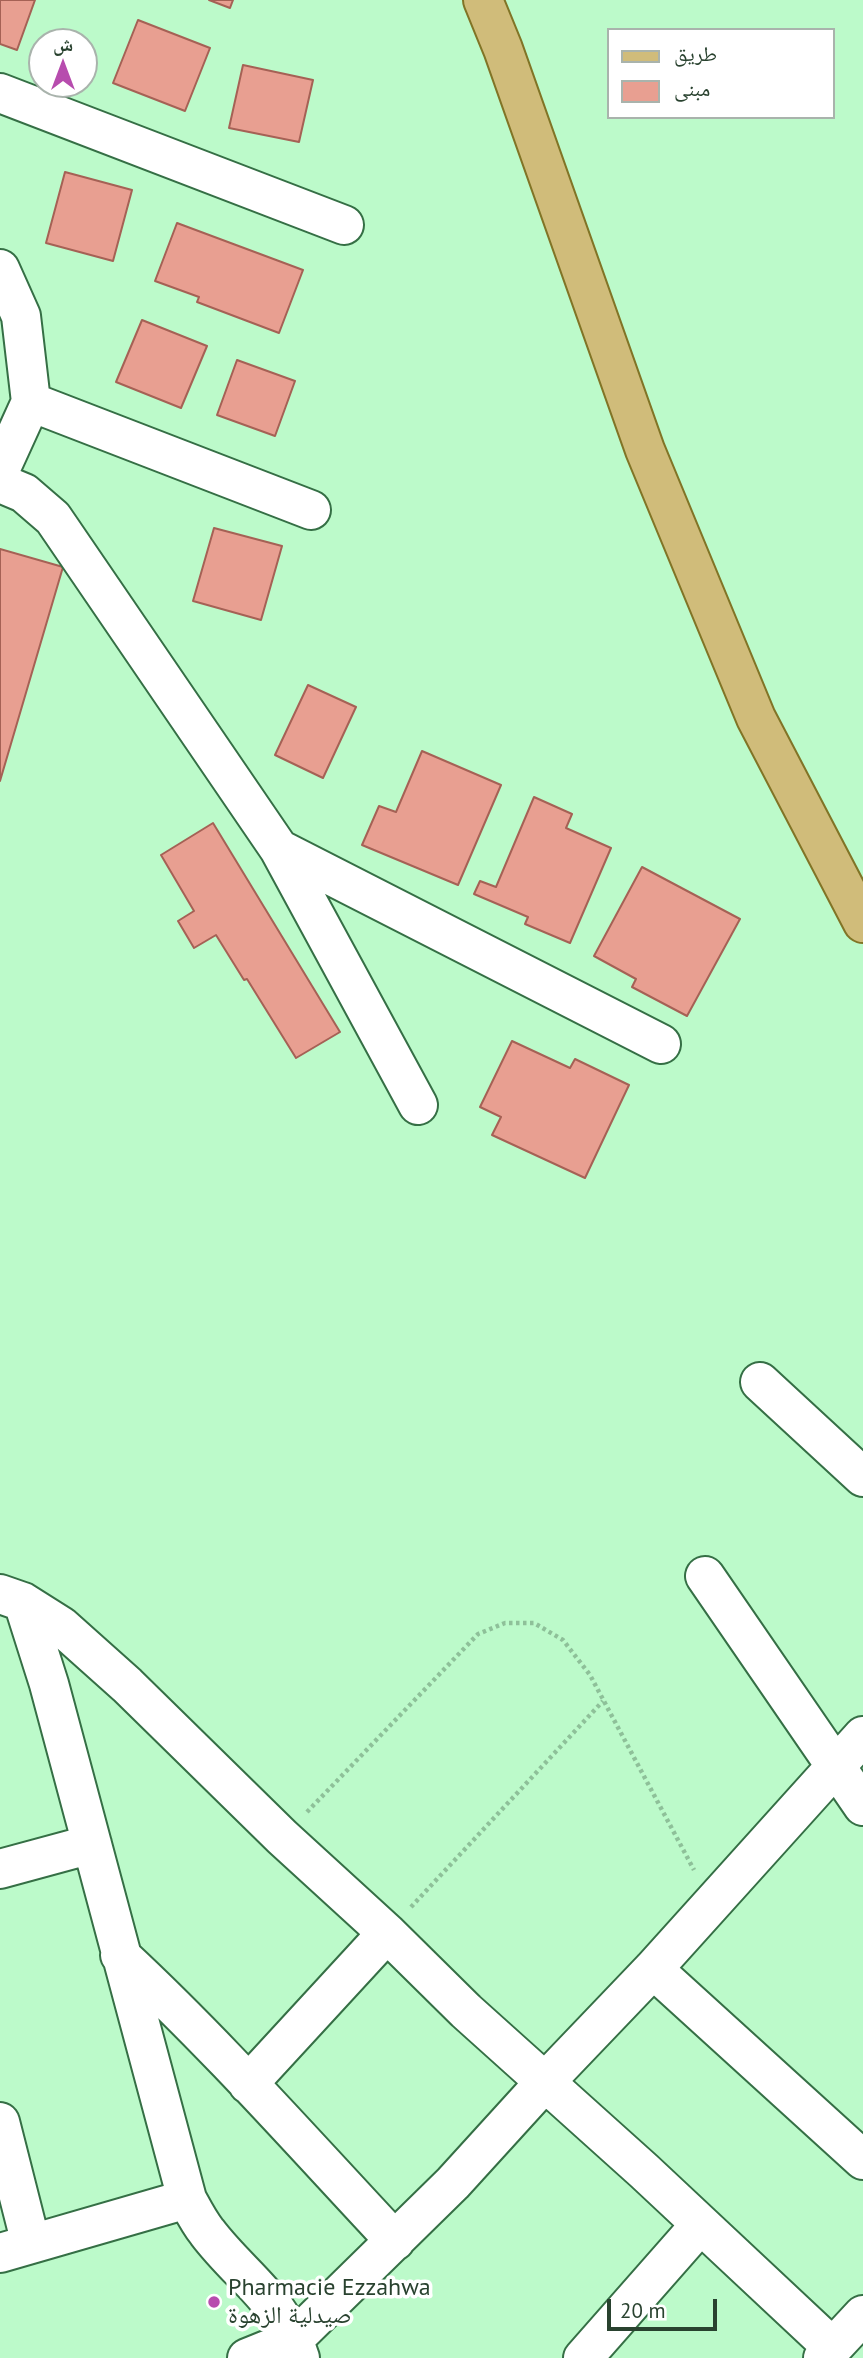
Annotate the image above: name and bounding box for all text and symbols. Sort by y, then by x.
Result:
north arrow [28,28,98,98]
legend [608,28,835,119]
text: ش [53,32,73,56]
text: طريق [674,40,717,67]
text: مبنى [674,75,710,102]
place label: Pharmacie Ezzahwa صيدلية الزهوة [228,2274,431,2330]
scale bar [611,2284,721,2328]
marker: Pharmacie Ezzahwa صيدلية الزهوة [206,2294,222,2310]
text: 20 m [620,2297,666,2324]

